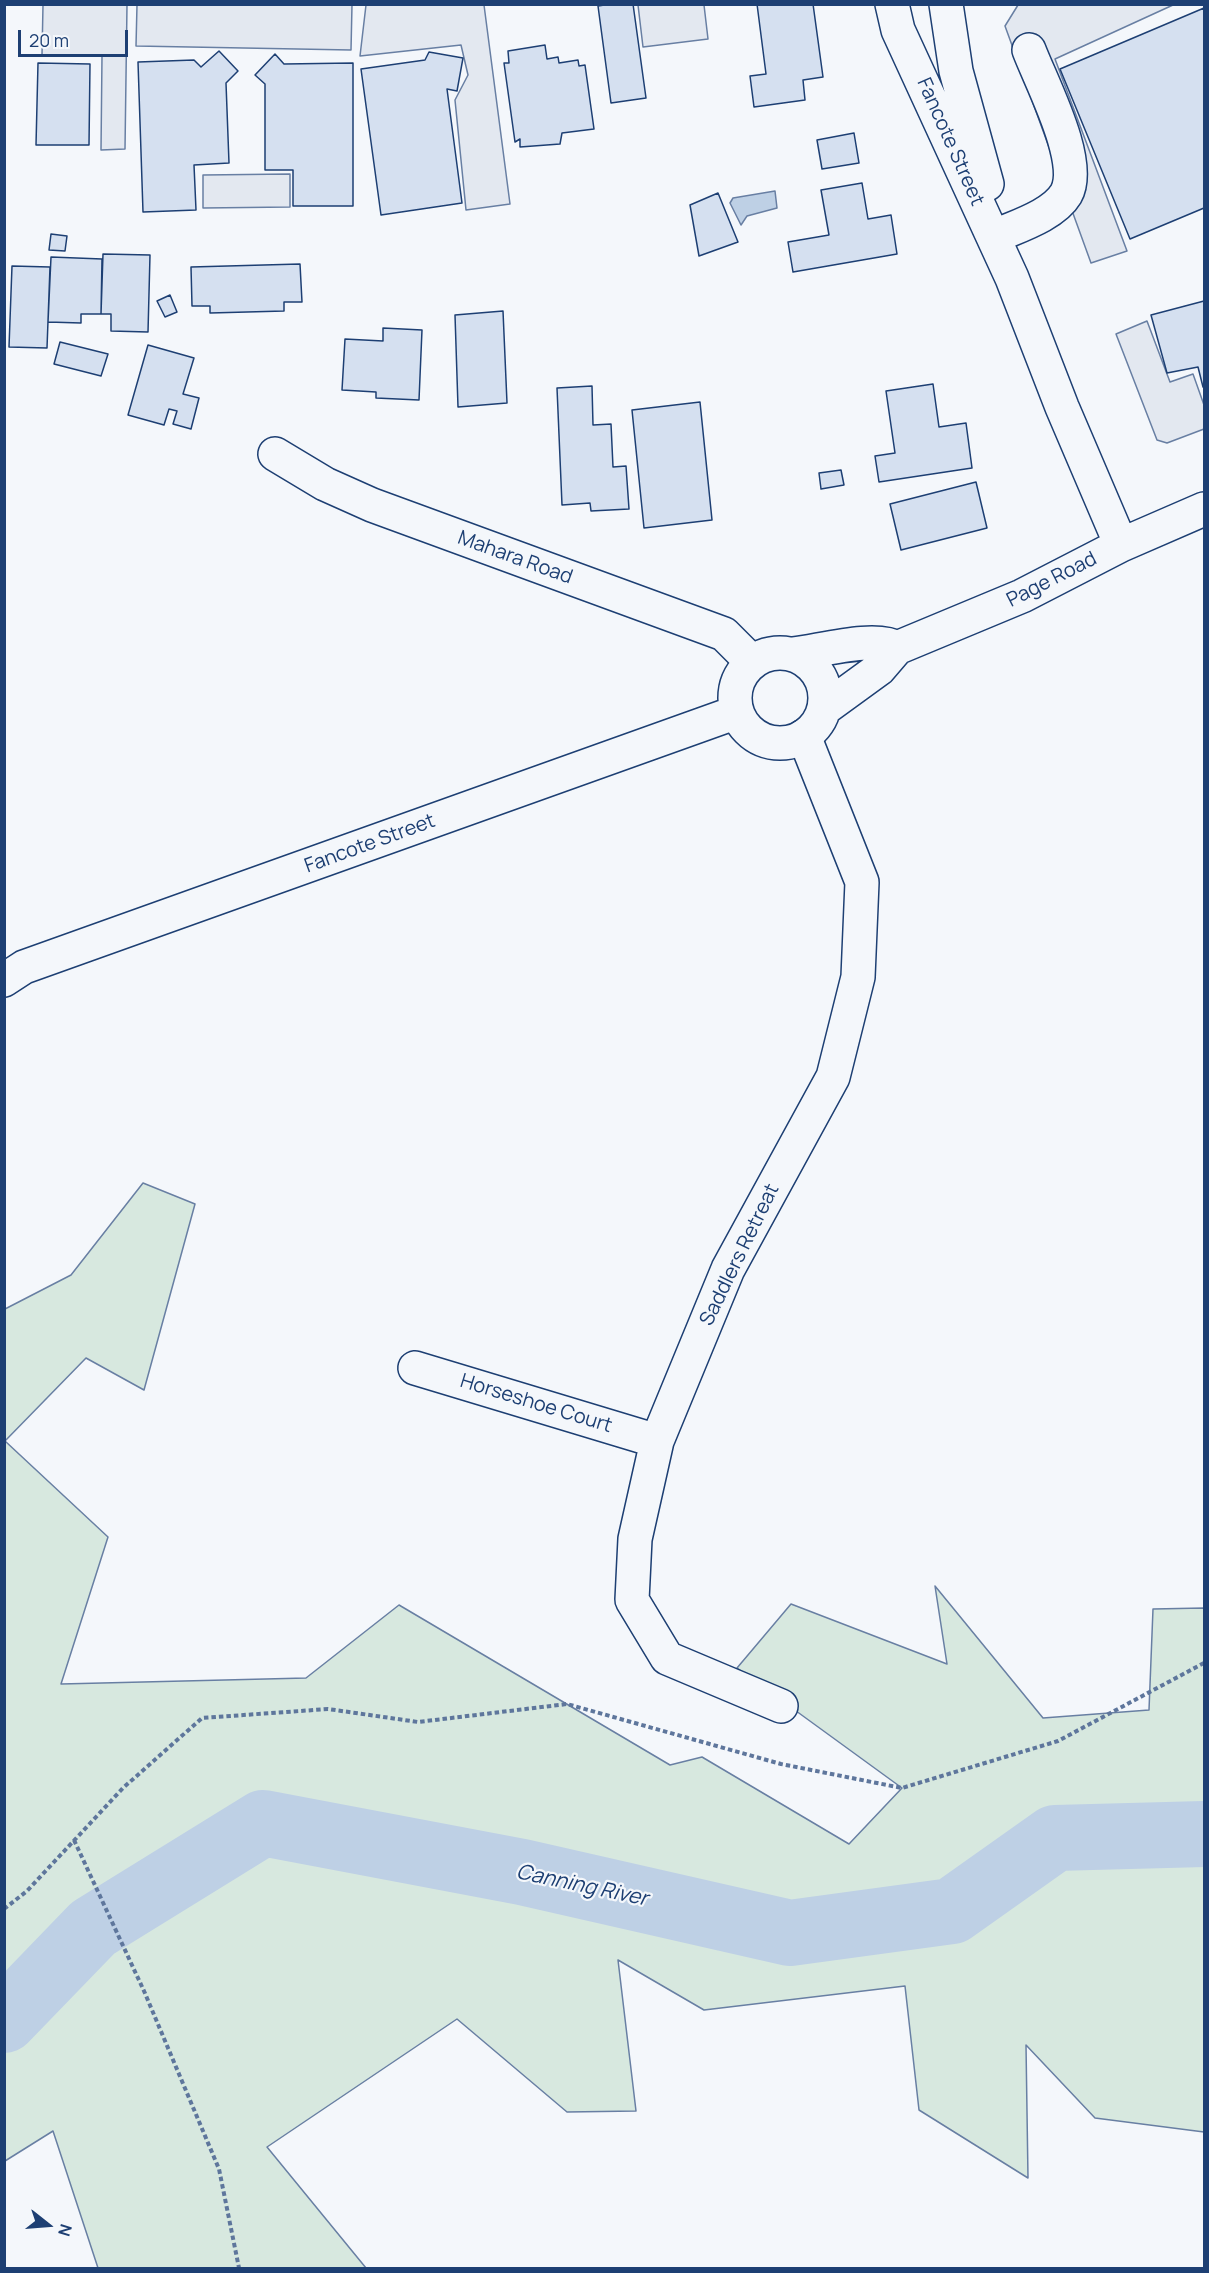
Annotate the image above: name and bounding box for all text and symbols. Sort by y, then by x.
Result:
scale bar [21,18,130,56]
text: 20 m [29,28,69,52]
street label: Fancote Street [911,74,989,210]
street label: Mahara Road [454,526,576,590]
street label: Page Road [1003,547,1101,613]
street label: Fancote Street [301,809,439,879]
street label: Saddlers Retreat [695,1180,785,1330]
street label: Horseshoe Court [457,1369,615,1439]
water label: Canning River [514,1860,650,1912]
north arrow [18,2195,78,2255]
text: N [53,2222,77,2239]

